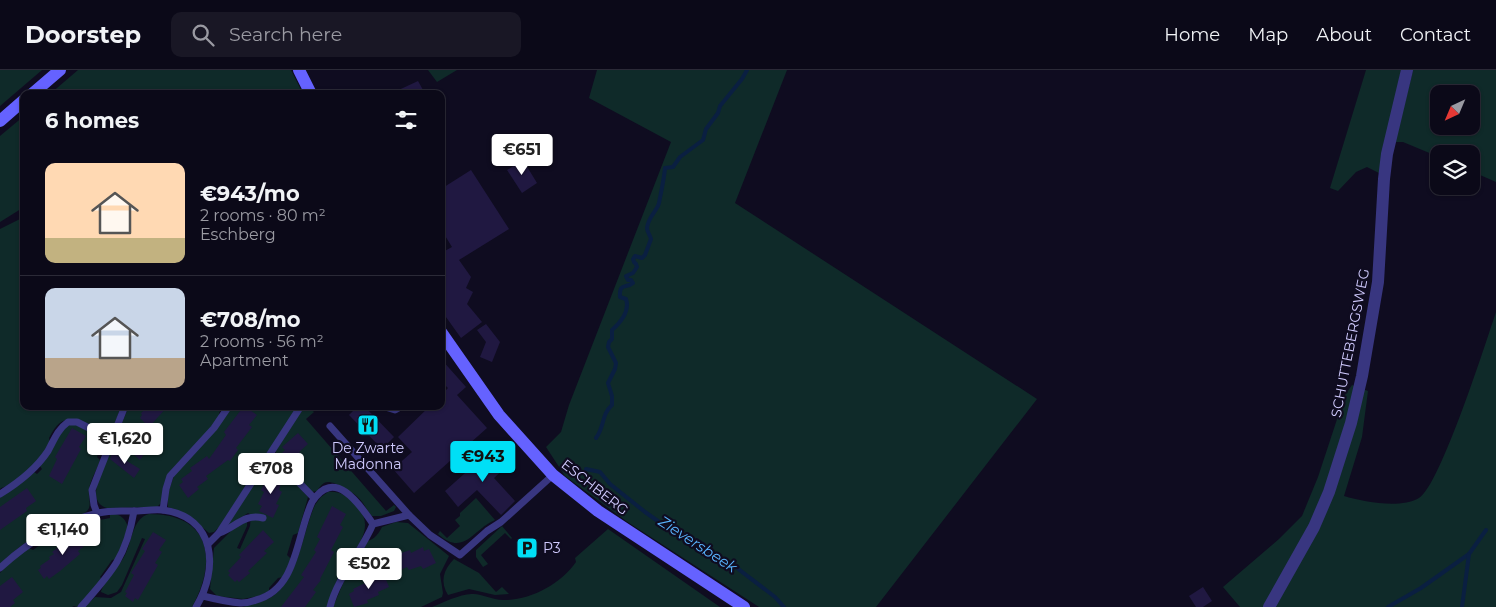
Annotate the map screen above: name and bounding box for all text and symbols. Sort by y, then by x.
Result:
search box [171,12,521,57]
text: Doorstep [25,20,141,49]
icon: search [189,21,217,49]
text: Search here [229,23,342,46]
text: Home [1164,24,1220,46]
text: Map [1248,24,1288,46]
text: About [1316,24,1372,46]
text: Contact [1400,24,1471,46]
north arrow [1430,85,1480,135]
map controls [1430,85,1480,195]
icon: filters [392,106,420,134]
text: 6 homes [45,108,139,133]
pin: €651 [492,134,552,176]
text: €651 [503,140,541,159]
button: layers [1430,145,1480,195]
text: €943/mo [200,181,300,206]
icon: home [85,183,145,243]
text: 2 rooms · 80 m² [200,206,326,225]
text: Eschberg [200,225,276,244]
street label: SCHUTTEBERGSWEG [1327,267,1373,419]
text: €708/mo [200,307,301,332]
icon: home [85,308,145,368]
text: 2 rooms · 56 m² [200,332,324,351]
text: Apartment [200,351,289,370]
restaurant icon: De Zwarte Madonna [356,413,380,437]
pin: €1,620 [84,422,166,465]
text: €1,620 [98,429,152,448]
place label: De Zwarte Madonna [332,439,404,473]
pin: €943 [453,440,513,483]
text: €943 [461,447,505,466]
pin: €708 [241,452,301,495]
street label: ESCHBERG [558,455,632,519]
text: €708 [249,459,293,478]
water label: Zieversbeek [654,511,742,577]
pin: €1,140 [22,514,104,556]
text: €1,140 [37,520,89,539]
parking icon: P3 [515,536,539,560]
place label: P3 [543,539,561,557]
pin: €502 [339,548,399,590]
text: €502 [348,554,390,573]

